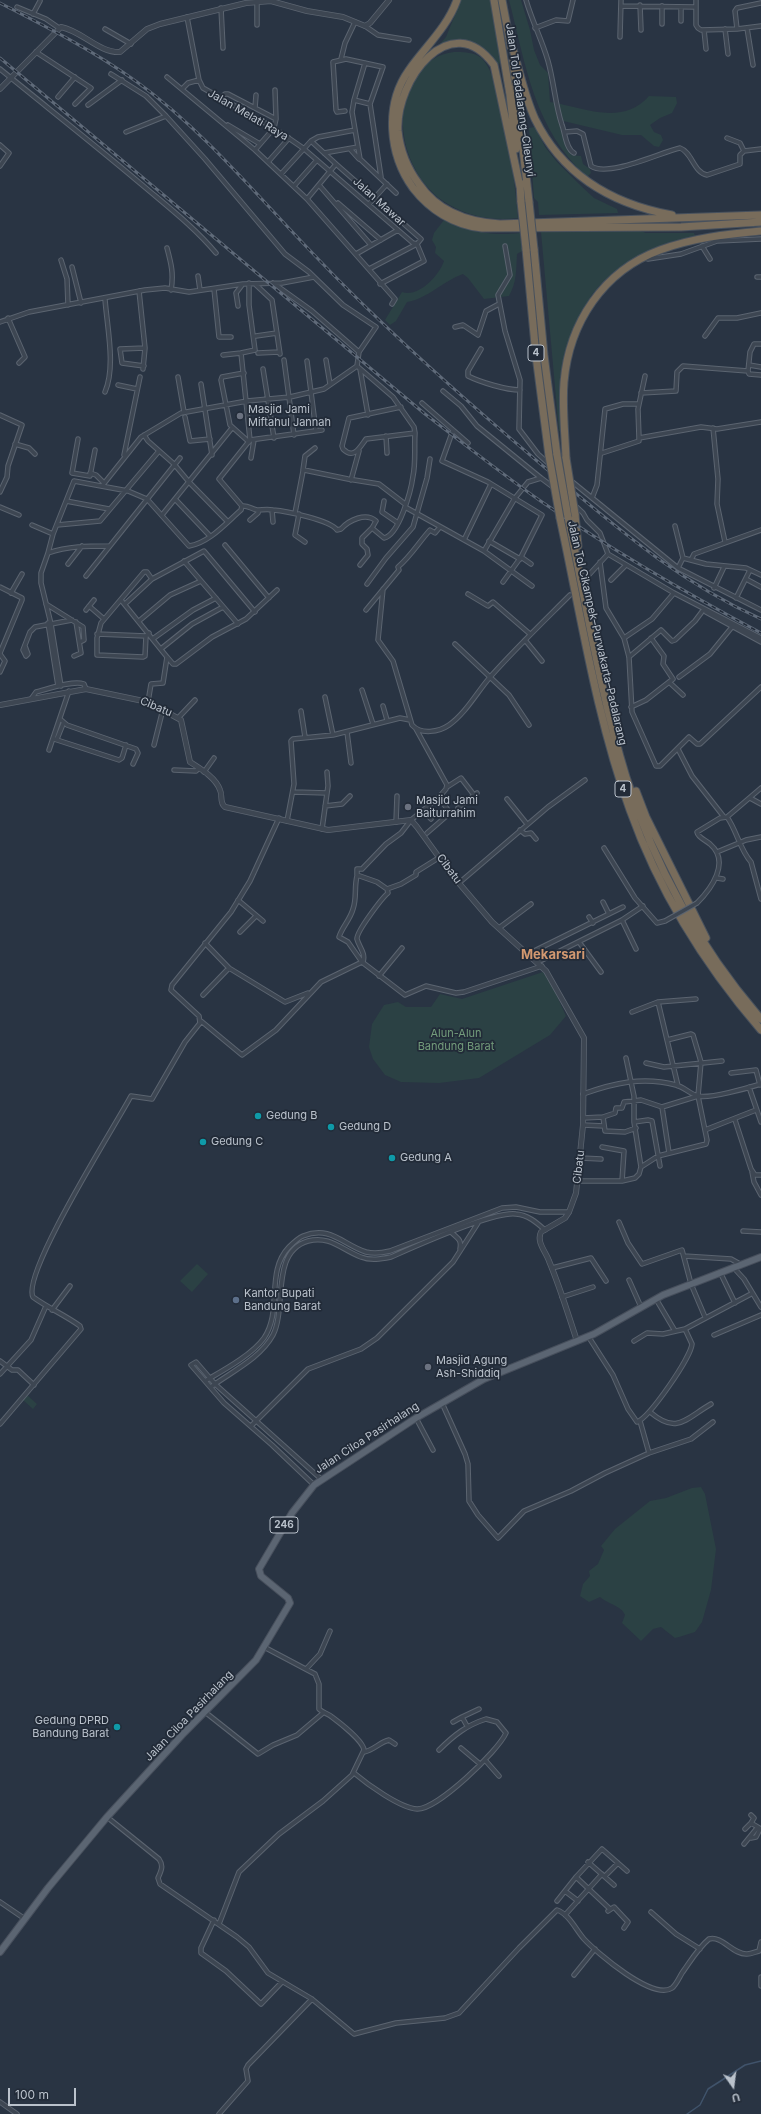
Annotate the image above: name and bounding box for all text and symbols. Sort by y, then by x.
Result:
street label: Jalan Tol Padalarang–Cileunyi [503,22,537,178]
street label: Jalan Melati Raya [205,87,291,143]
street label: Jalan Mawar [350,175,408,229]
road number: 4 [528,345,544,361]
place label: Masjid Jami Miftahul Jannah [248,403,331,429]
marker: Masjid Jami Miftahul Jannah [235,411,245,421]
street label: Jalan Tol Cikampek–Purwakarta–Padalarang [565,519,629,747]
street label: Cibatu [138,694,174,720]
road number: 4 [615,781,631,797]
place label: Masjid Jami Baiturrahim [416,794,478,820]
marker: Masjid Jami Baiturrahim [403,802,413,812]
street label: Cibatu [434,852,464,886]
district label: Mekarsari [521,947,585,963]
park label: Alun-Alun Bandung Barat [418,1027,494,1053]
place label: Gedung B [266,1109,317,1123]
marker: Gedung B [253,1111,263,1121]
place label: Gedung D [339,1120,391,1134]
marker: Gedung D [326,1122,336,1132]
place label: Gedung C [211,1135,263,1149]
marker: Gedung C [198,1137,208,1147]
street label: Cibatu [570,1149,588,1185]
place label: Gedung A [400,1151,452,1165]
marker: Gedung A [387,1153,397,1163]
place label: Kantor Bupati Bandung Barat [244,1287,321,1313]
marker: Kantor Bupati Bandung Barat [231,1295,241,1305]
place label: Masjid Agung Ash-Shiddiq [436,1354,507,1380]
marker: Masjid Agung Ash-Shiddiq [423,1362,433,1372]
street label: Jalan Ciloa Pasirhalang [313,1400,421,1476]
road number: 246 [270,1517,298,1533]
street label: Jalan Ciloa Pasirhalang [142,1668,236,1764]
place label: Gedung DPRD Bandung Barat [32,1714,109,1740]
marker: Gedung DPRD Bandung Barat [112,1722,122,1732]
north arrow [713,2066,753,2106]
scale bar [10,2080,78,2106]
text: 100 m [15,2087,49,2102]
text: U [730,2090,742,2105]

